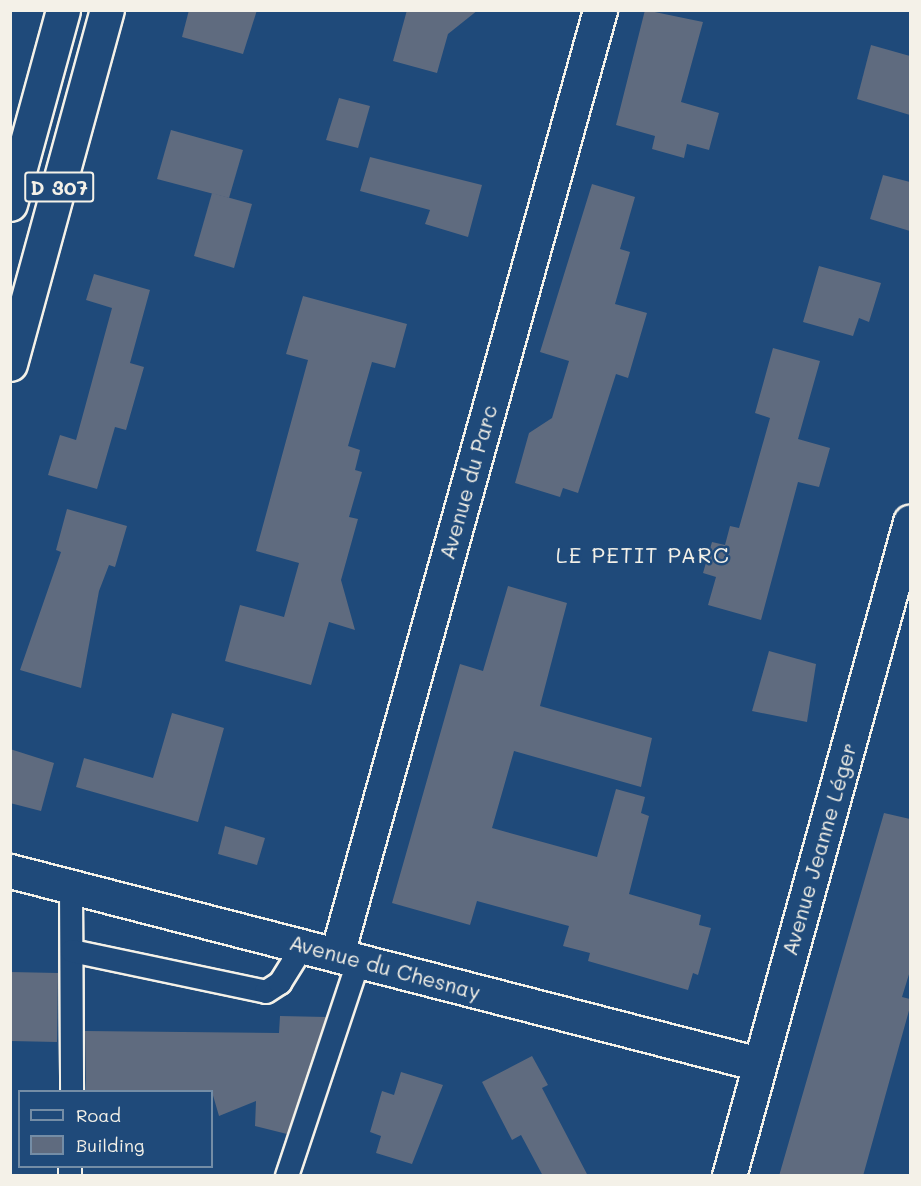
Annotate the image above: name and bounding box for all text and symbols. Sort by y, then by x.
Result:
road number: D 307 [23,170,95,204]
street label: Avenue du Parc [434,402,502,562]
district label: LE PETIT PARC [556,542,730,568]
street label: Avenue Jeanne Léger [777,740,861,958]
street label: Avenue du Chesnay [287,929,483,1005]
legend [18,1090,213,1168]
text: Road [76,1103,121,1127]
text: Building [76,1133,144,1157]

